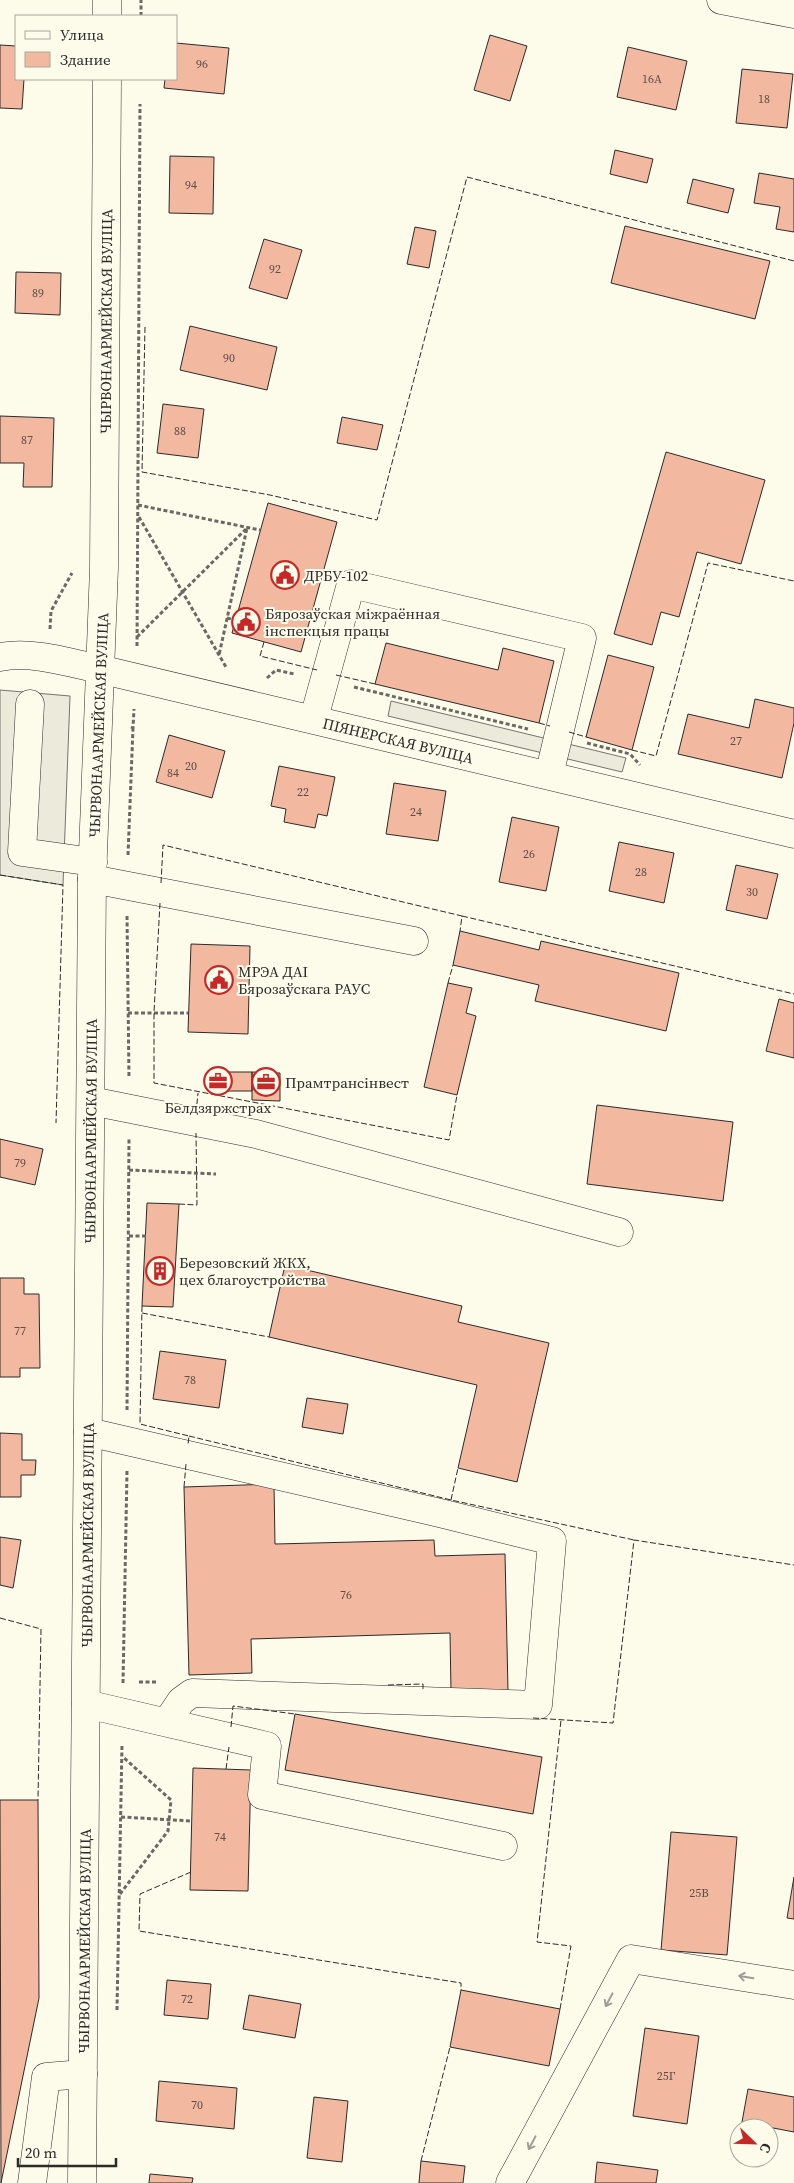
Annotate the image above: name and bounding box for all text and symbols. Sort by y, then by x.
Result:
legend [15,15,178,80]
text: Улица [60,24,104,45]
text: Здание [60,49,111,70]
house number: 96 [196,56,208,72]
house number: 16А [642,71,662,87]
house number: 18 [758,91,770,107]
house number: 94 [185,177,197,193]
street label: ЧЫРВОНААРМЕЙСКАЯ ВУЛІЦА [94,209,117,434]
house number: 92 [269,261,281,277]
house number: 89 [32,285,44,301]
house number: 90 [223,350,235,366]
house number: 88 [174,423,186,439]
house number: 87 [21,432,33,448]
public building icon: ДРБУ-102 [270,560,300,590]
place label: ДРБУ-102 [304,565,368,586]
place label: Бярозаўская міжраённая інспекцыя працы [265,603,440,641]
public building icon: Бярозаўская міжраённая інспекцыя працы [231,607,261,637]
street label: ЧЫРВОНААРМЕЙСКАЯ ВУЛІЦА [83,612,113,838]
street label: ПІЯНЕРСКАЯ ВУЛІЦА [321,712,476,768]
house number: 27 [730,733,742,749]
house number: 20 [185,758,197,774]
house number: 84 [167,765,179,781]
house number: 22 [297,784,309,800]
house number: 24 [410,804,422,820]
house number: 26 [523,846,535,862]
house number: 28 [635,864,647,880]
house number: 30 [746,884,758,900]
place label: МРЭА ДАІ Бярозаўскага РАУС [238,961,370,999]
public building icon: МРЭА ДАІ Бярозаўскага РАУС [204,965,234,995]
street label: ЧЫРВОНААРМЕЙСКАЯ ВУЛІЦА [79,1018,101,1244]
office icon: Белдзяржстрах [203,1066,233,1096]
office icon: Прамтрансінвест [251,1067,281,1097]
place label: Прамтрансінвест [285,1072,409,1093]
place label: Белдзяржстрах [165,1097,272,1118]
house number: 79 [14,1155,26,1171]
place label: Березовский ЖКХ, цех благоустройства [179,1252,326,1290]
building icon: Березовский ЖКХ, цех благоустройства [145,1256,175,1286]
house number: 77 [14,1323,26,1339]
house number: 78 [184,1372,196,1388]
street label: ЧЫРВОНААРМЕЙСКАЯ ВУЛІЦА [76,1422,98,1648]
house number: 76 [340,1587,352,1603]
street label: ЧЫРВОНААРМЕЙСКАЯ ВУЛІЦА [72,1828,95,2054]
house number: 74 [214,1829,226,1845]
house number: 25В [689,1885,709,1901]
one-way arrow [738,1972,754,1982]
house number: 72 [181,1991,193,2007]
one-way arrow [604,1992,613,2007]
house number: 25Г [657,2068,676,2084]
house number: 70 [191,2097,203,2113]
north arrow [729,2118,779,2168]
one-way arrow [527,2135,536,2150]
scale bar [18,2136,115,2168]
text: С [755,2140,777,2156]
text: 20 m [25,2142,57,2163]

